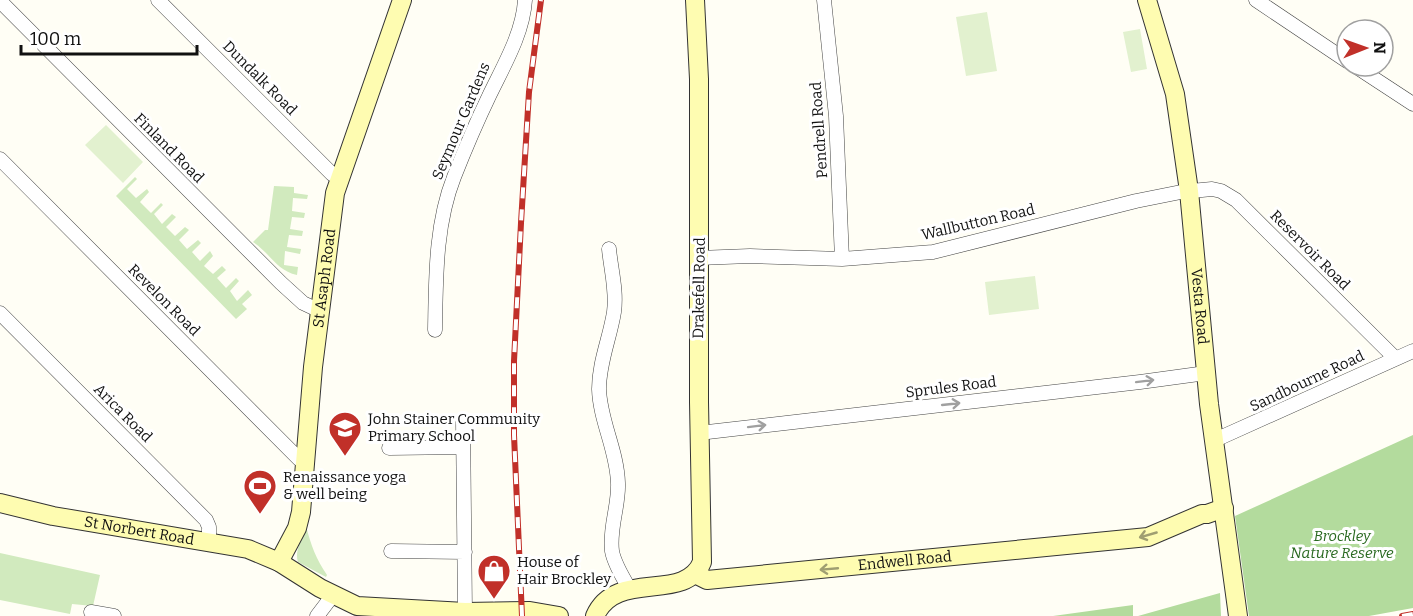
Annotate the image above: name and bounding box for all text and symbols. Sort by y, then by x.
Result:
scale bar [21,18,196,56]
north arrow [1335,18,1395,78]
text: 100 m [30,28,81,50]
street label: Dundalk Road [219,37,301,119]
text: N [1370,41,1389,54]
street label: Seymour Gardens [428,60,494,182]
street label: Pendrell Road [807,81,831,179]
street label: Finland Road [130,109,208,187]
street label: Wallbutton Road [919,200,1037,244]
street label: Reservoir Road [1266,206,1354,294]
street label: St Asaph Road [309,228,339,329]
street label: Drakefell Road [689,237,709,339]
street label: Revelon Road [124,260,204,340]
street label: Vesta Road [1187,267,1212,345]
street label: Sandbourne Road [1247,347,1367,415]
street label: Sprules Road [905,372,997,401]
one-way arrow [1134,376,1154,387]
street label: Arica Road [90,380,156,446]
one-way arrow [941,398,961,409]
school or university icon: John Stainer Community Primary School [327,410,363,457]
place label: John Stainer Community Primary School [367,410,540,445]
one-way arrow [747,420,767,431]
sports icon: Renaissance yoga & well being [242,468,278,515]
place label: Renaissance yoga & well being [283,468,406,503]
street label: St Norbert Road [83,512,196,549]
park label: Brockley Nature Reserve [1290,527,1394,562]
one-way arrow [1139,530,1158,542]
street label: Endwell Road [857,547,953,574]
shop icon: House of Hair Brockley [476,553,512,600]
place label: House of Hair Brockley [517,553,611,588]
one-way arrow [819,564,839,575]

